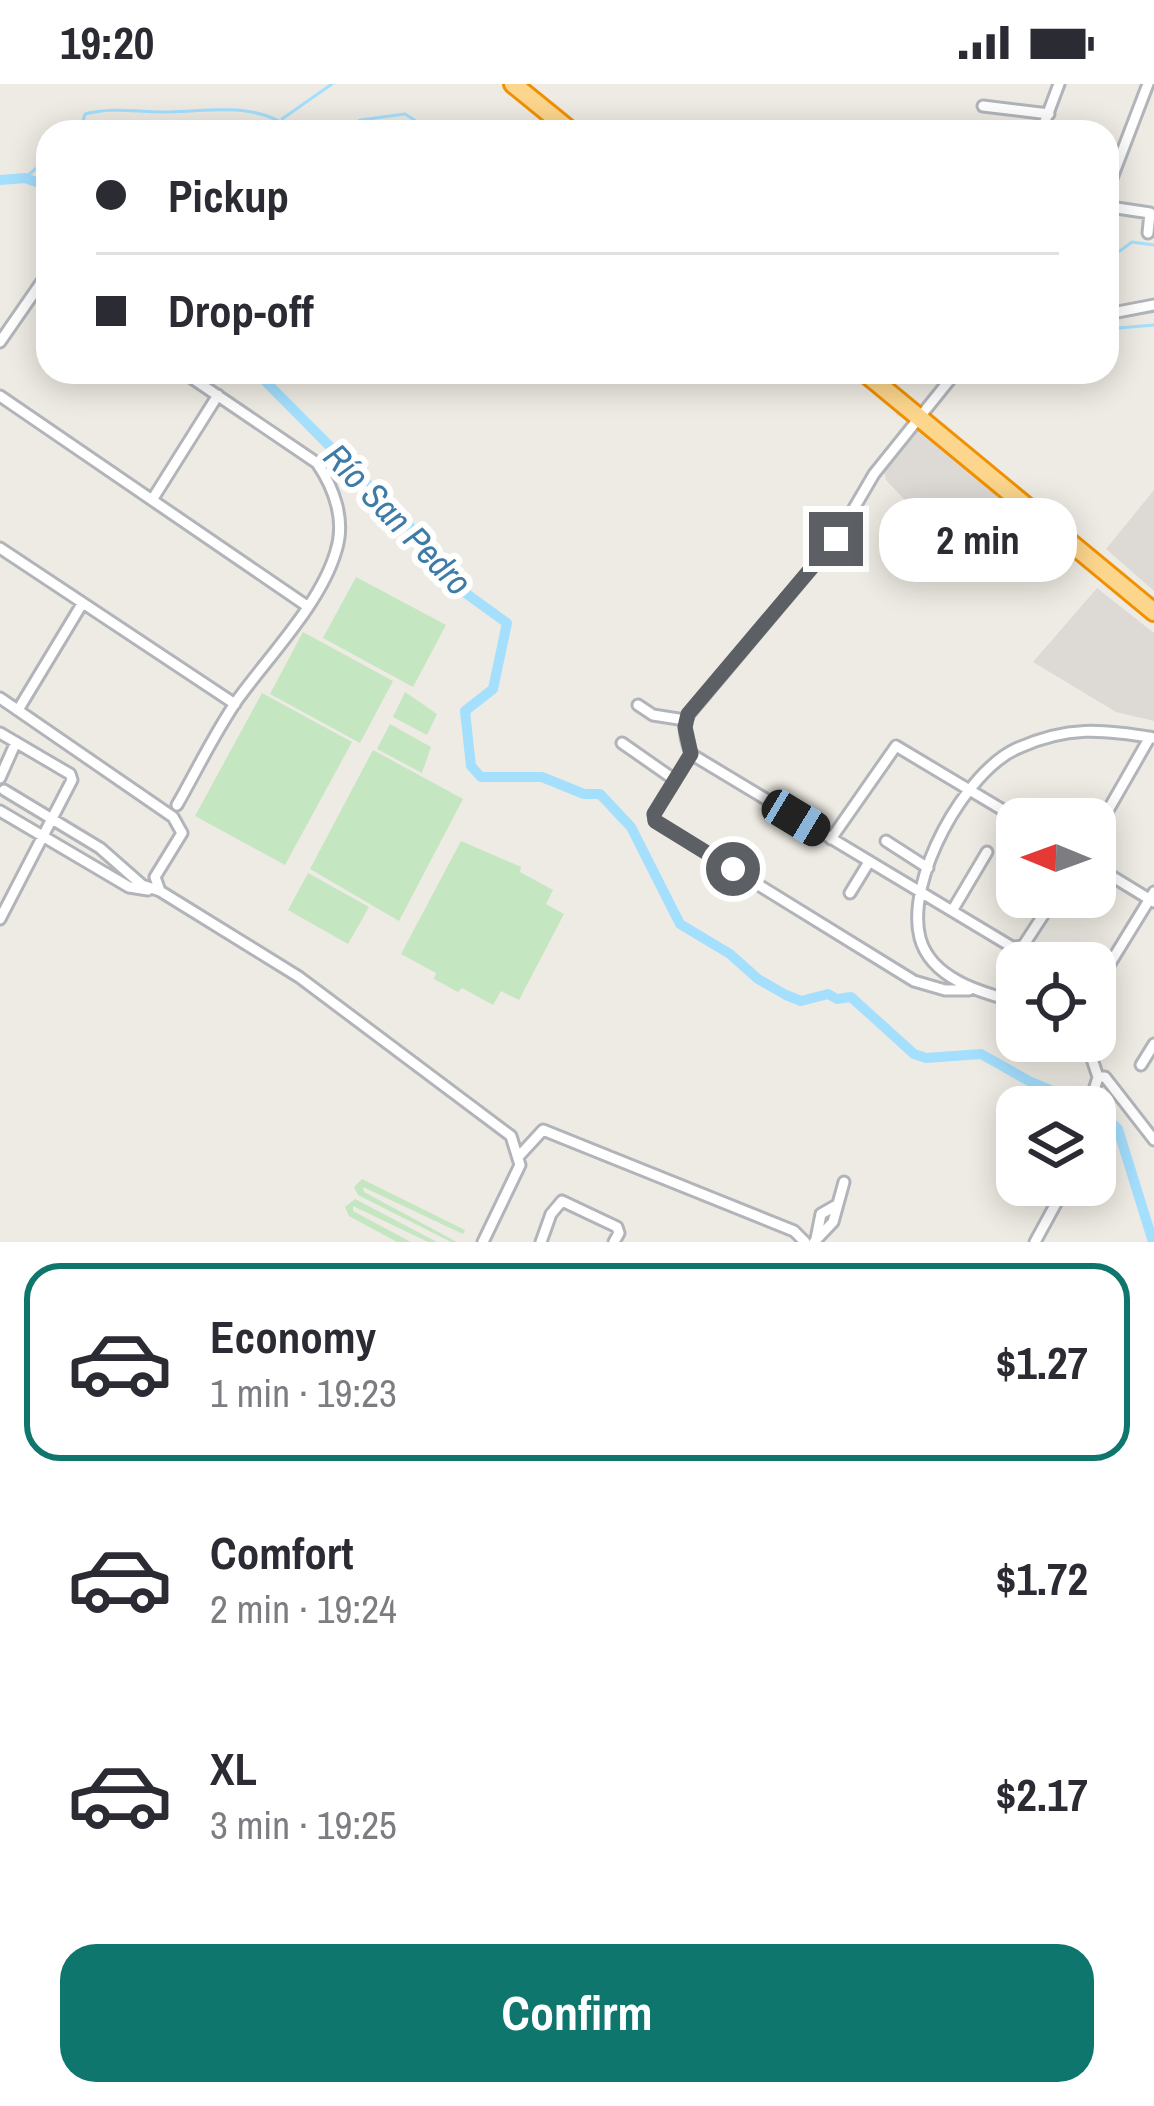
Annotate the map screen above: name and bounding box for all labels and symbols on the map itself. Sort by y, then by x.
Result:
water label: Río San Pedro [313,433,483,605]
callout: 2 min [878,497,1076,581]
route end [809,512,863,566]
car [756,784,836,852]
north arrow [996,798,1116,918]
route start [706,842,760,896]

